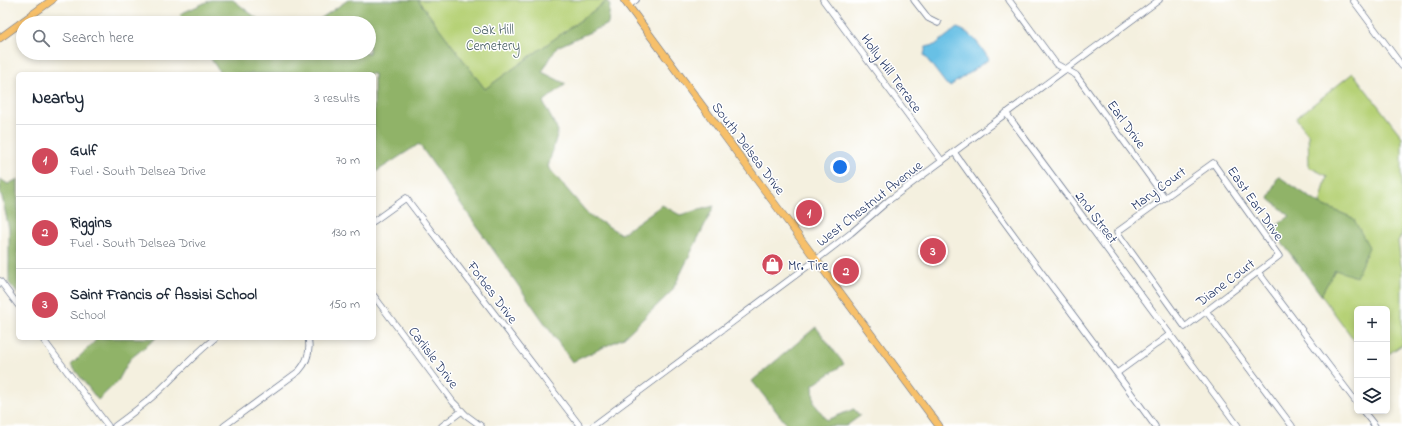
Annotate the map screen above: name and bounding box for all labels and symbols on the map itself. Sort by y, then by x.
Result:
park label: Oak Hill Cemetery [466,20,520,58]
street label: Holly Hill Terrace [854,30,927,119]
street label: Earl Drive [1101,96,1151,154]
street label: South Delsea Drive [706,98,790,200]
street label: West Chestnut Avenue [812,155,928,252]
your location [830,157,850,177]
street label: Mary Court [1127,162,1192,217]
street label: East Earl Drive [1221,162,1289,246]
street label: 2nd Street [1069,187,1123,249]
pin: 1 [796,198,822,228]
pin: 3 [920,236,946,266]
shop icon: Mr. Tire [759,252,785,278]
street label: Diane Court [1191,254,1260,313]
place label: Mr. Tire [788,256,829,277]
pin: 2 [833,256,859,286]
street label: Forbes Drive [461,257,523,329]
street label: Carlisle Drive [402,322,464,394]

